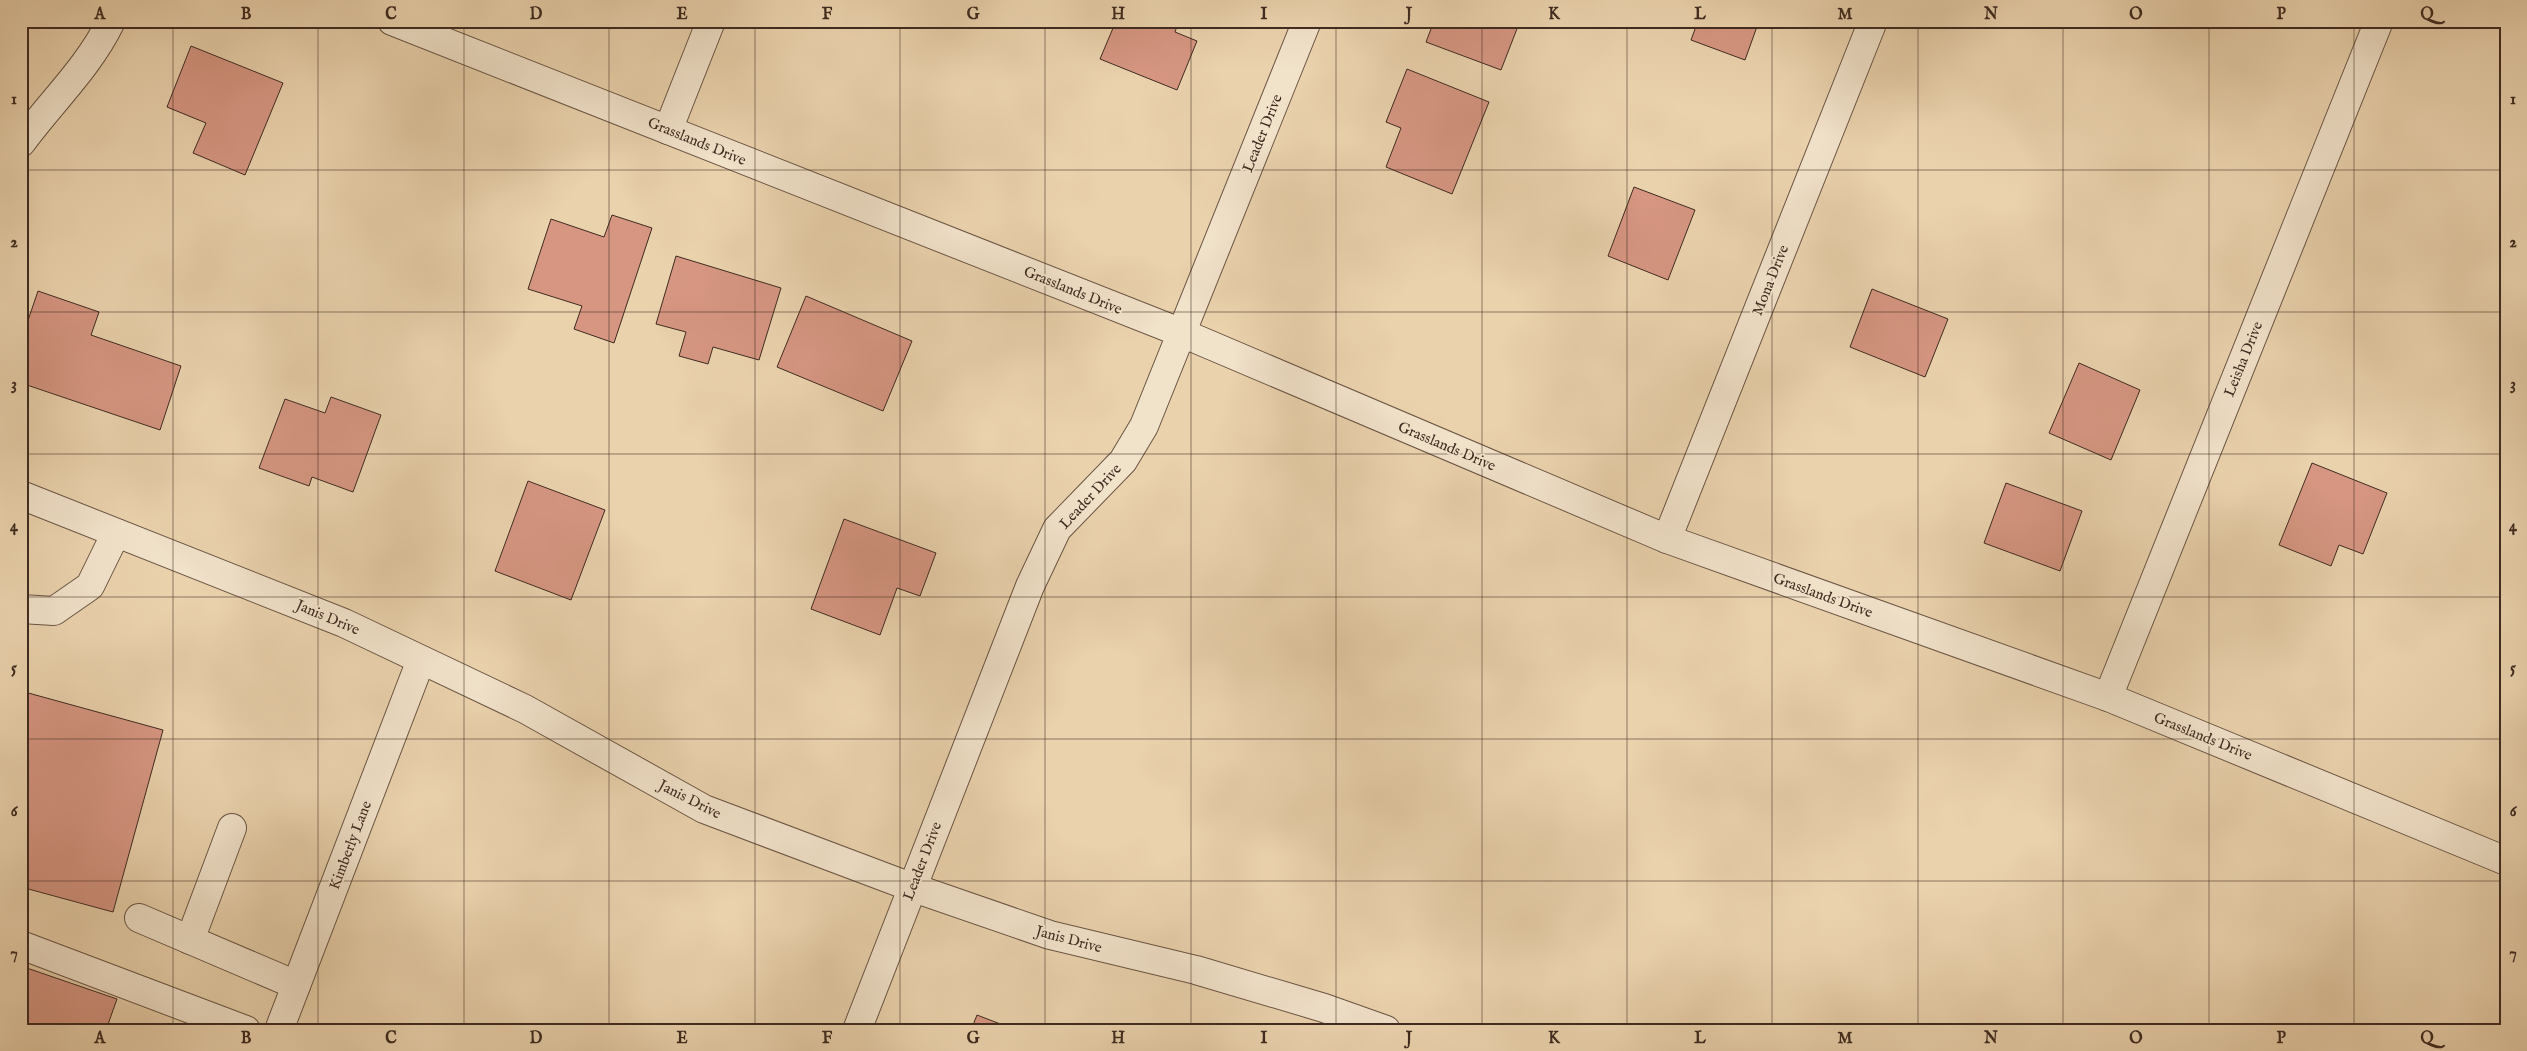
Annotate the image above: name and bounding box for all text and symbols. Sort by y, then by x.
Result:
text: A [94,5,107,25]
text: B [241,5,252,25]
text: C [385,5,397,25]
text: D [530,5,543,25]
text: E [676,5,688,25]
text: F [822,5,833,25]
text: G [967,5,980,25]
text: H [1111,5,1125,25]
text: I [1261,5,1268,25]
text: J [1404,5,1413,25]
text: K [1548,5,1561,25]
text: L [1694,5,1706,25]
text: M [1837,5,1853,25]
text: N [1983,5,1998,25]
text: O [2129,5,2143,25]
text: P [2276,5,2286,25]
text: Q [2420,5,2445,25]
text: 1 [11,90,17,110]
text: 1 [2510,90,2516,110]
street label: Leader Drive [1238,91,1287,175]
street label: Grasslands Drive [645,113,749,170]
text: 2 [10,233,18,253]
text: 2 [2509,233,2517,253]
street label: Mona Drive [1748,242,1793,318]
street label: Grasslands Drive [1021,262,1125,319]
street label: Leisha Drive [2220,319,2267,400]
text: 3 [11,375,17,395]
text: 3 [2510,375,2516,395]
street label: Grasslands Drive [1395,417,1499,476]
street label: Leader Drive [1055,460,1126,533]
text: 4 [10,517,19,537]
text: 4 [2509,517,2518,537]
street label: Grasslands Drive [1770,569,1875,622]
street label: Janis Drive [291,595,363,639]
text: 5 [11,659,17,679]
text: 5 [2510,659,2516,679]
street label: Grasslands Drive [2151,708,2255,765]
street label: Janis Drive [654,775,724,823]
street label: Kimberly Lane [325,798,376,892]
text: 6 [11,802,19,822]
text: 6 [2510,802,2518,822]
street label: Leader Drive [899,819,946,903]
street label: Janis Drive [1032,921,1104,957]
text: 7 [10,944,18,964]
text: 7 [2509,944,2517,964]
text: A [94,1029,107,1049]
text: B [241,1029,252,1049]
text: C [385,1029,397,1049]
text: D [530,1029,543,1049]
text: E [676,1029,688,1049]
text: F [822,1029,833,1049]
text: G [967,1029,980,1049]
text: H [1111,1029,1125,1049]
text: I [1261,1029,1268,1049]
text: J [1404,1029,1413,1049]
text: K [1548,1029,1561,1049]
text: L [1694,1029,1706,1049]
text: M [1837,1029,1853,1049]
text: N [1983,1029,1998,1049]
text: O [2129,1029,2143,1049]
text: P [2276,1029,2286,1049]
text: Q [2420,1029,2445,1049]

